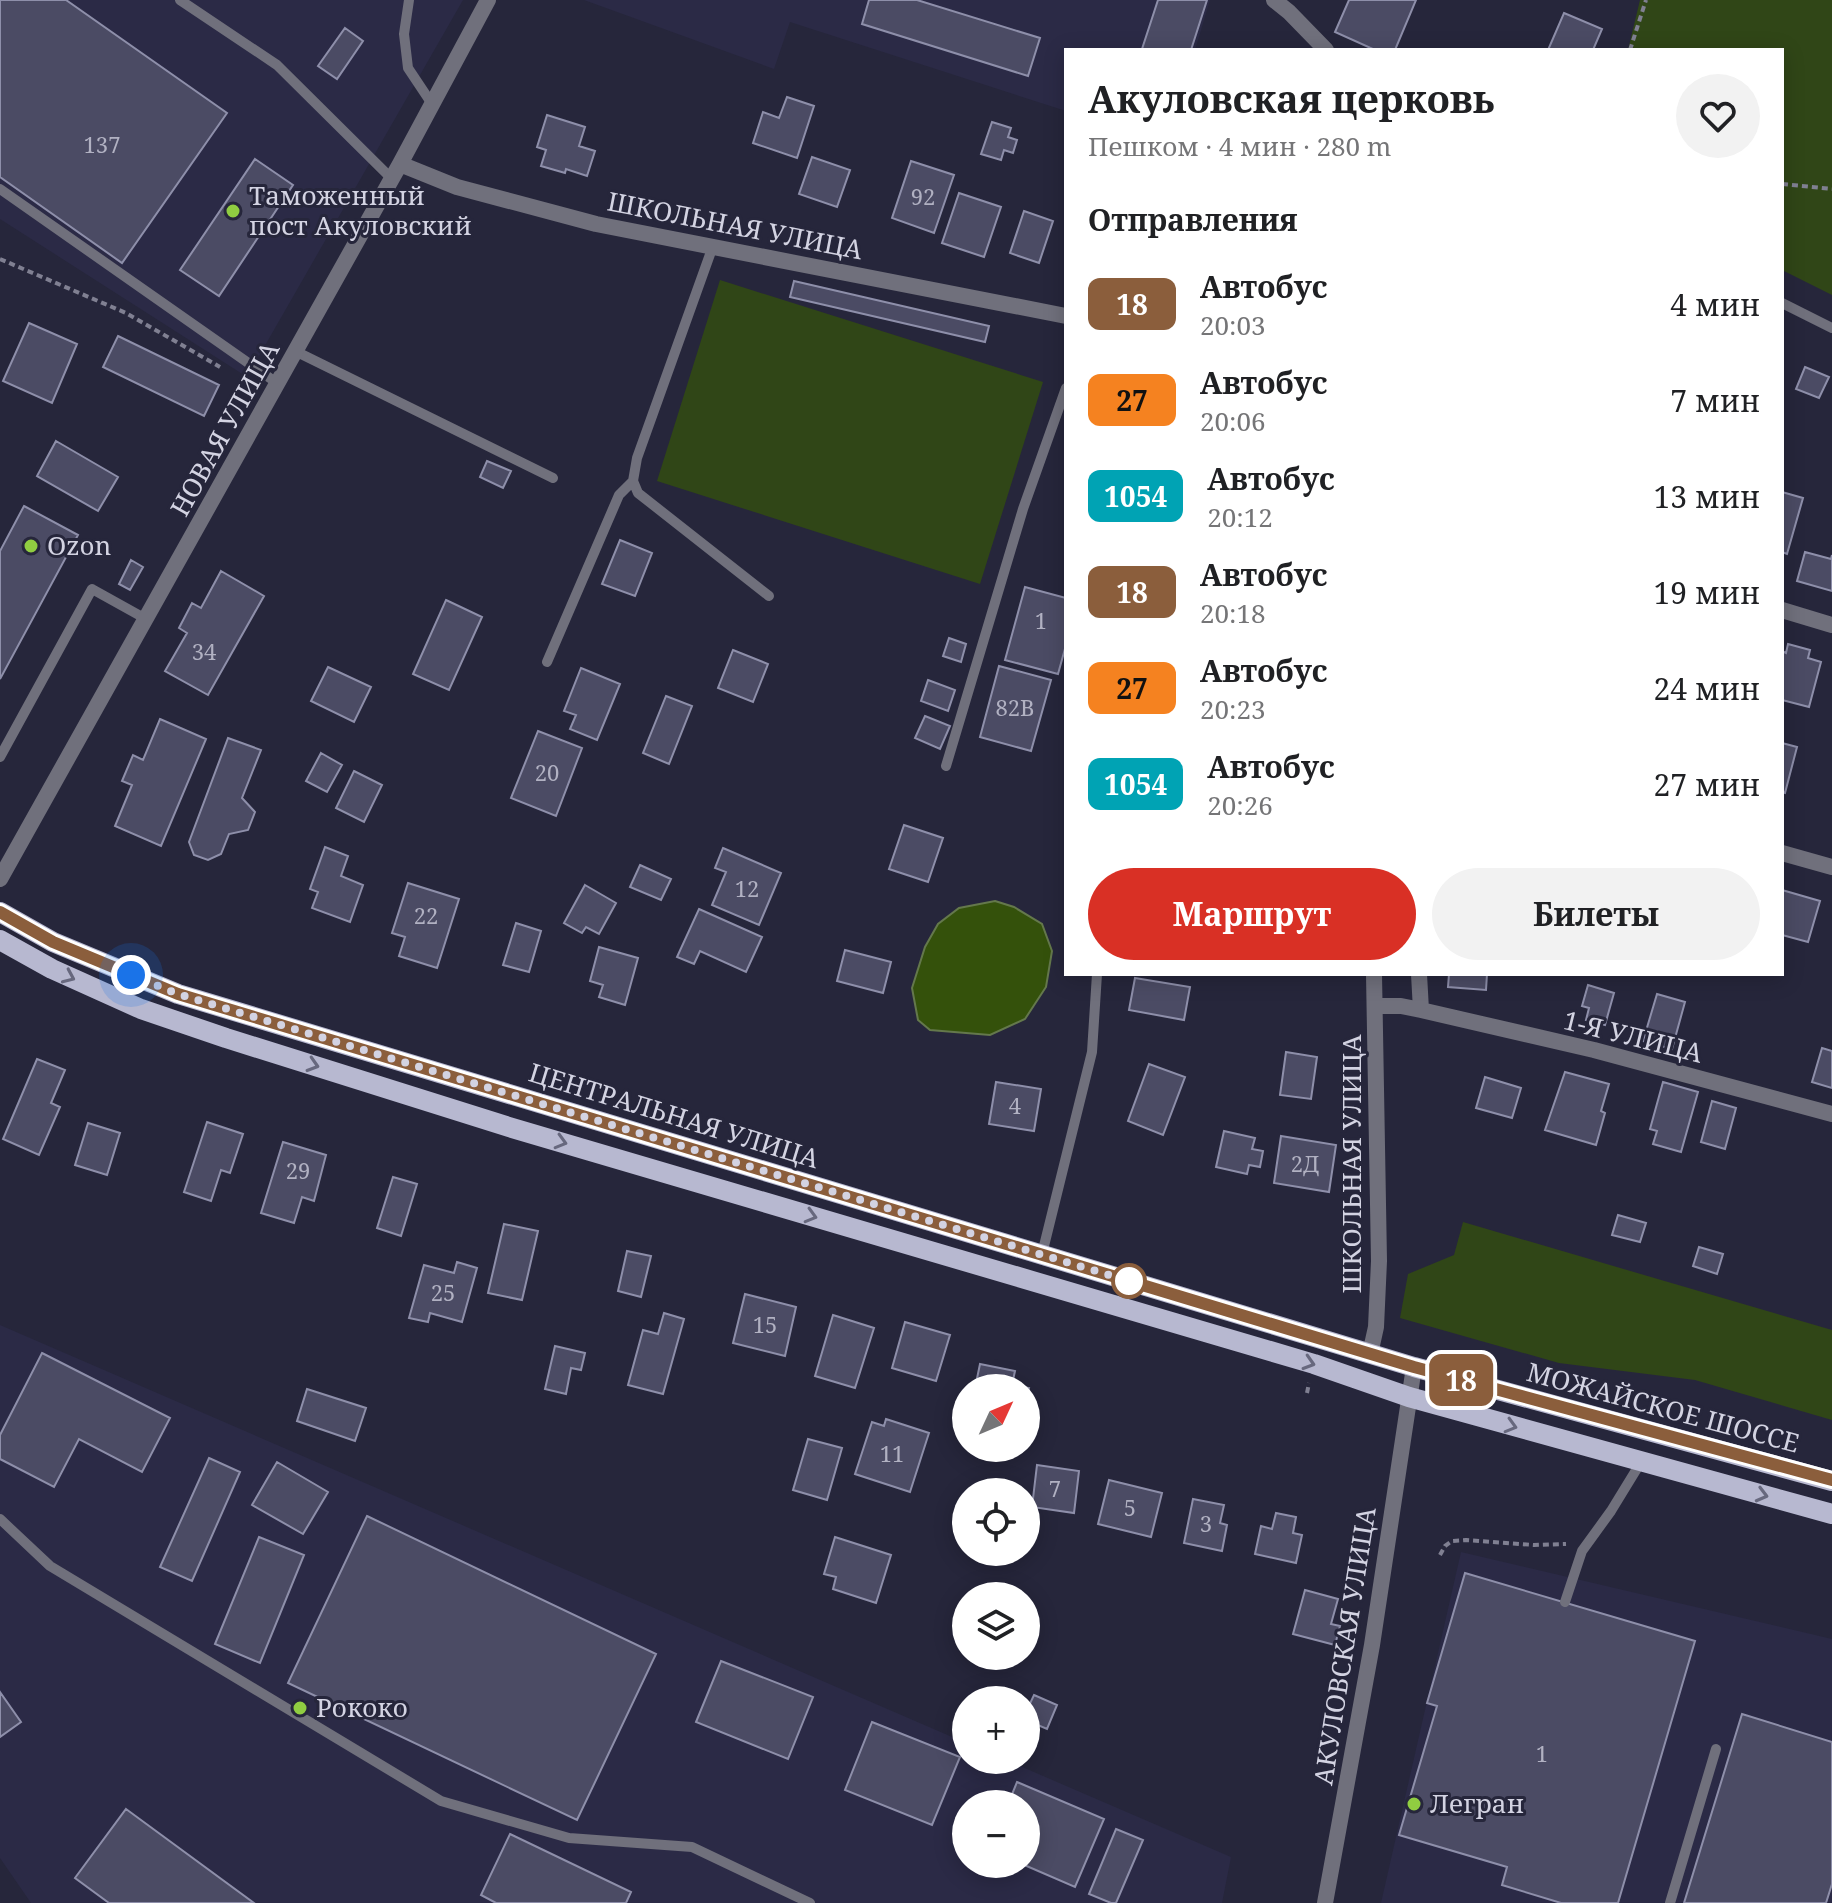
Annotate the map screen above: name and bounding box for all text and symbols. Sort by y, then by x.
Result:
text: Акуловская церковь [1088,72,1495,124]
button: heart [1676,74,1760,158]
text: Пешком · 4 мин · 280 m [1088,128,1391,164]
house number: 137 [84,129,120,159]
place label: Таможенный пост Акуловский [249,177,472,243]
house number: 92 [911,181,935,211]
street label: ШКОЛЬНАЯ УЛИЦА [605,183,867,268]
text: Отправления [1088,199,1298,240]
marker: Таможенный пост Акуловский [224,202,242,220]
text: Автобус [1200,266,1327,307]
text: 4 мин [1670,284,1760,325]
text: 18 [1116,285,1148,323]
text: 20:03 [1200,307,1266,343]
street label: НОВАЯ УЛИЦА [161,334,287,522]
text: Автобус [1200,362,1327,403]
text: 7 мин [1670,380,1760,421]
text: 27 [1116,381,1148,419]
text: 20:06 [1200,403,1266,439]
text: Автобус [1207,458,1335,499]
text: 13 мин [1654,476,1760,517]
text: 1054 [1104,477,1167,515]
text: 20:12 [1207,499,1273,535]
place label: Ozon [47,527,112,563]
marker: Ozon [22,537,40,555]
text: Автобус [1200,554,1327,595]
text: 19 мин [1654,572,1760,613]
text: 18 [1116,573,1148,611]
text: 20:18 [1200,595,1266,631]
house number: 1 [1035,605,1047,635]
house number: 34 [192,636,216,666]
text: Автобус [1200,650,1327,691]
text: 24 мин [1654,668,1760,709]
text: 27 [1116,669,1148,707]
text: 20:23 [1200,691,1266,727]
house number: 82В [995,692,1035,722]
text: Автобус [1207,746,1335,787]
house number: 20 [535,757,559,787]
text: 27 мин [1654,764,1760,805]
text: 1054 [1104,765,1167,803]
text: 20:26 [1207,787,1273,823]
button: Маршрут [1088,868,1416,960]
button: Билеты [1432,868,1760,960]
house number: 12 [735,873,759,903]
house number: 22 [414,900,438,930]
your location [111,955,151,995]
one-way arrow [61,967,75,983]
street label: 1-Я УЛИЦА [1560,1001,1707,1071]
street label: ШКОЛЬНАЯ УЛИЦА [1333,1034,1369,1294]
street label: ЦЕНТРАЛЬНАЯ УЛИЦА [525,1054,824,1177]
one-way arrow [306,1056,319,1072]
house number: 4 [1009,1090,1021,1120]
one-way arrow [554,1133,568,1149]
house number: 2Д [1291,1148,1319,1178]
house number: 29 [286,1155,310,1185]
one-way arrow [803,1207,817,1223]
unlabelled marker [1112,1264,1146,1298]
house number: 25 [431,1277,455,1307]
house number: 15 [753,1309,777,1339]
street label: МОЖАЙСКОЕ ШОССЕ [1523,1353,1804,1461]
one-way arrow [1302,1354,1315,1370]
line badge: 18 [1425,1354,1497,1406]
text: 18 [1445,1361,1477,1399]
north arrow [952,1374,1040,1462]
map controls [952,1374,1040,1878]
one-way arrow [1504,1416,1518,1433]
house number: 11 [880,1438,904,1468]
house number: 7 [1049,1473,1061,1503]
button: locate [952,1478,1040,1566]
one-way arrow [1754,1486,1768,1502]
house number: 5 [1124,1492,1136,1522]
street label: АКУЛОВСКАЯ УЛИЦА [1304,1504,1384,1787]
house number: 3 [1200,1508,1212,1538]
button: layers [952,1582,1040,1670]
button: + [952,1686,1040,1774]
place label: Рококо [316,1689,408,1725]
marker: Рококо [291,1699,309,1717]
house number: 1 [1536,1738,1548,1768]
place label: Легран [1430,1785,1524,1821]
button: − [952,1790,1040,1878]
marker: Легран [1405,1795,1423,1813]

